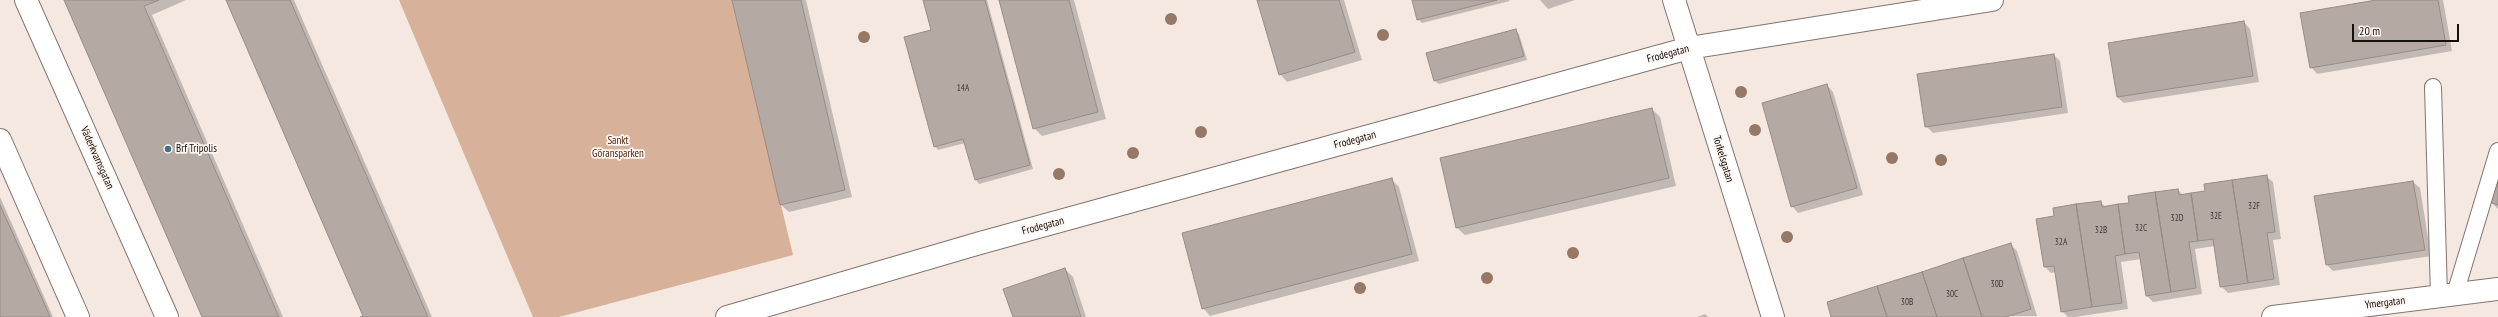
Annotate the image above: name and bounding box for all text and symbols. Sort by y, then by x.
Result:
scale bar [2354,16,2461,42]
text: 20 m [2359,23,2380,38]
street label: Frodegatan [1646,42,1690,66]
house number: 14A [957,83,969,93]
street label: Väderkvarnsgatan [77,125,117,191]
street label: Frodegatan [1333,128,1377,152]
park label: Sankt Göransparken [592,134,644,160]
street label: Torkelsgatan [1710,134,1736,184]
place label: Brf Tripolis [176,142,217,156]
marker: Brf Tripolis [163,144,173,154]
house number: 32F [2248,201,2260,211]
house number: 32E [2210,211,2222,221]
house number: 32D [2171,213,2183,223]
street label: Frodegatan [1021,214,1065,238]
house number: 32C [2135,223,2147,233]
house number: 32B [2095,225,2107,235]
house number: 32A [2055,237,2067,247]
house number: 30D [1991,279,2003,289]
house number: 30C [1946,289,1958,299]
street label: Ymergatan [2364,294,2406,312]
house number: 30B [1901,297,1913,307]

